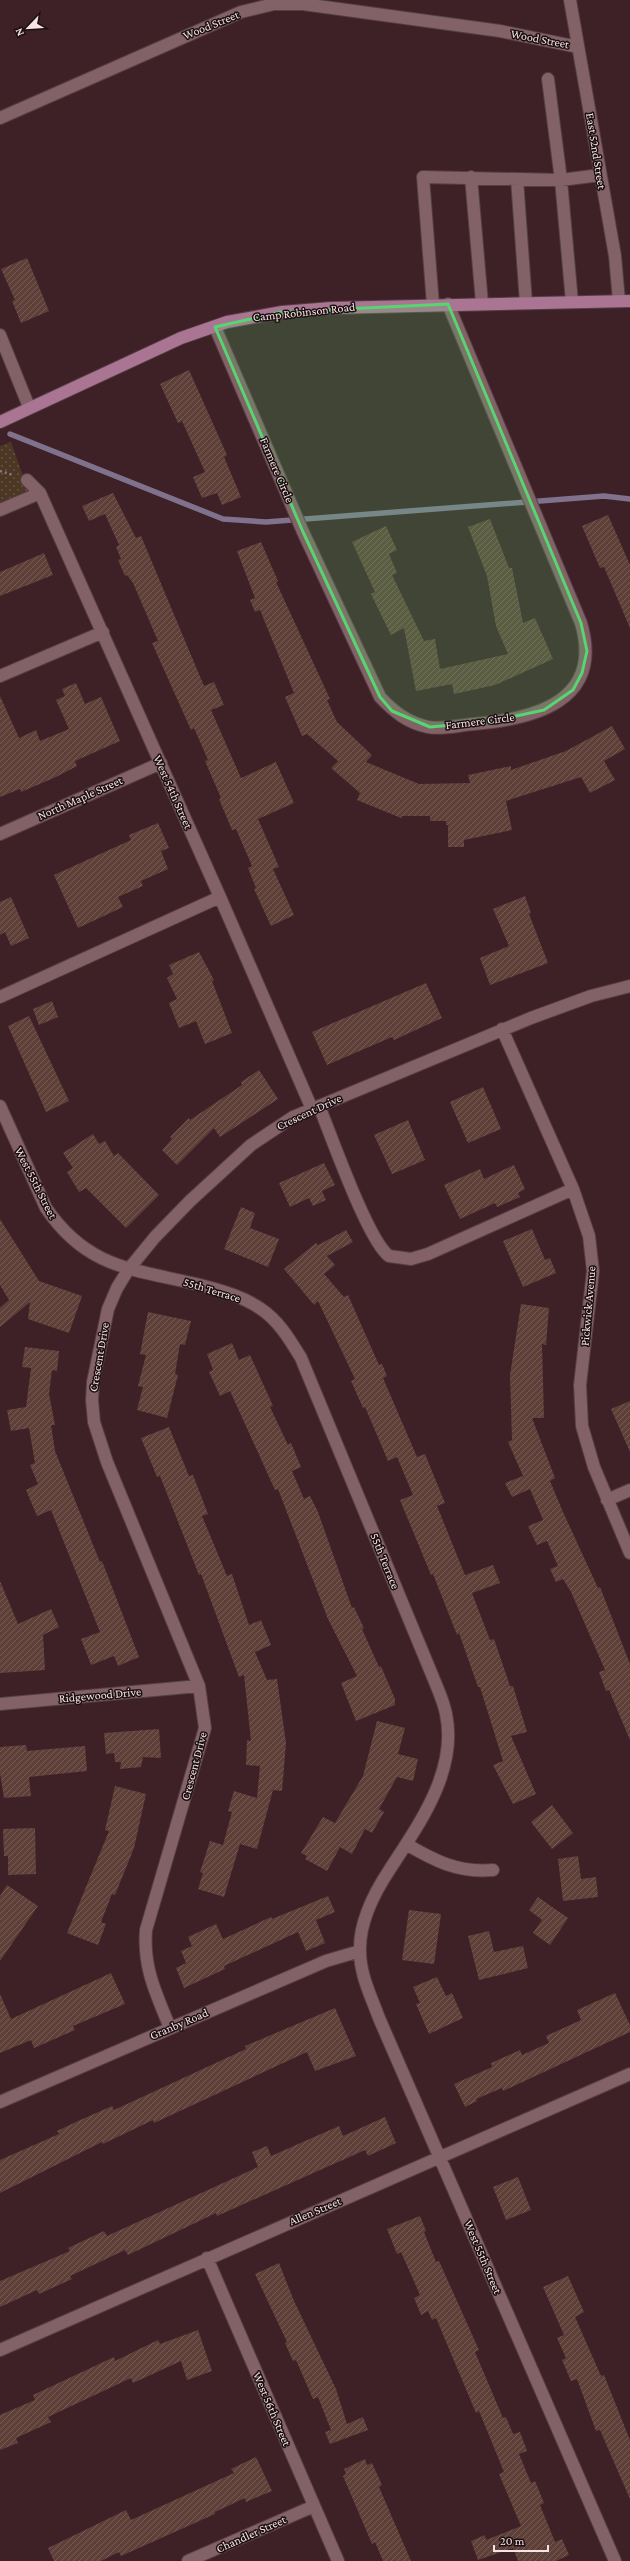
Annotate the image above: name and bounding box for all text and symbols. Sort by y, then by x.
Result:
street label: Wood Street [181,7,242,43]
north arrow [8,8,48,48]
text: N [12,26,26,38]
street label: Wood Street [510,26,571,52]
street label: East 52nd Street [583,112,609,191]
street label: Camp Robinson Road [252,300,356,324]
street label: Farmere Circle [257,435,297,505]
street label: Farmere Circle [445,710,515,732]
street label: West 54th Street [150,753,196,832]
street label: North Maple Street [35,773,125,823]
street label: Crescent Drive [274,1091,344,1133]
street label: West 55th Street [12,1145,61,1222]
street label: Pickwick Avenue [578,1266,598,1346]
street label: 55th Terrace [182,1275,242,1305]
street label: Crescent Drive [86,1321,112,1393]
street label: 55th Terrace [367,1531,403,1591]
street label: Ridgewood Drive [58,1684,142,1706]
street label: Crescent Drive [178,1730,210,1802]
street label: Granby Road [148,2005,211,2043]
street label: Allen Street [287,2193,344,2228]
street label: West 55th Street [461,2218,505,2297]
street label: West 56th Street [250,2370,294,2449]
street label: Chandler Street [214,2512,289,2556]
scale bar [494,2527,548,2553]
text: 20 m [500,2534,525,2548]

